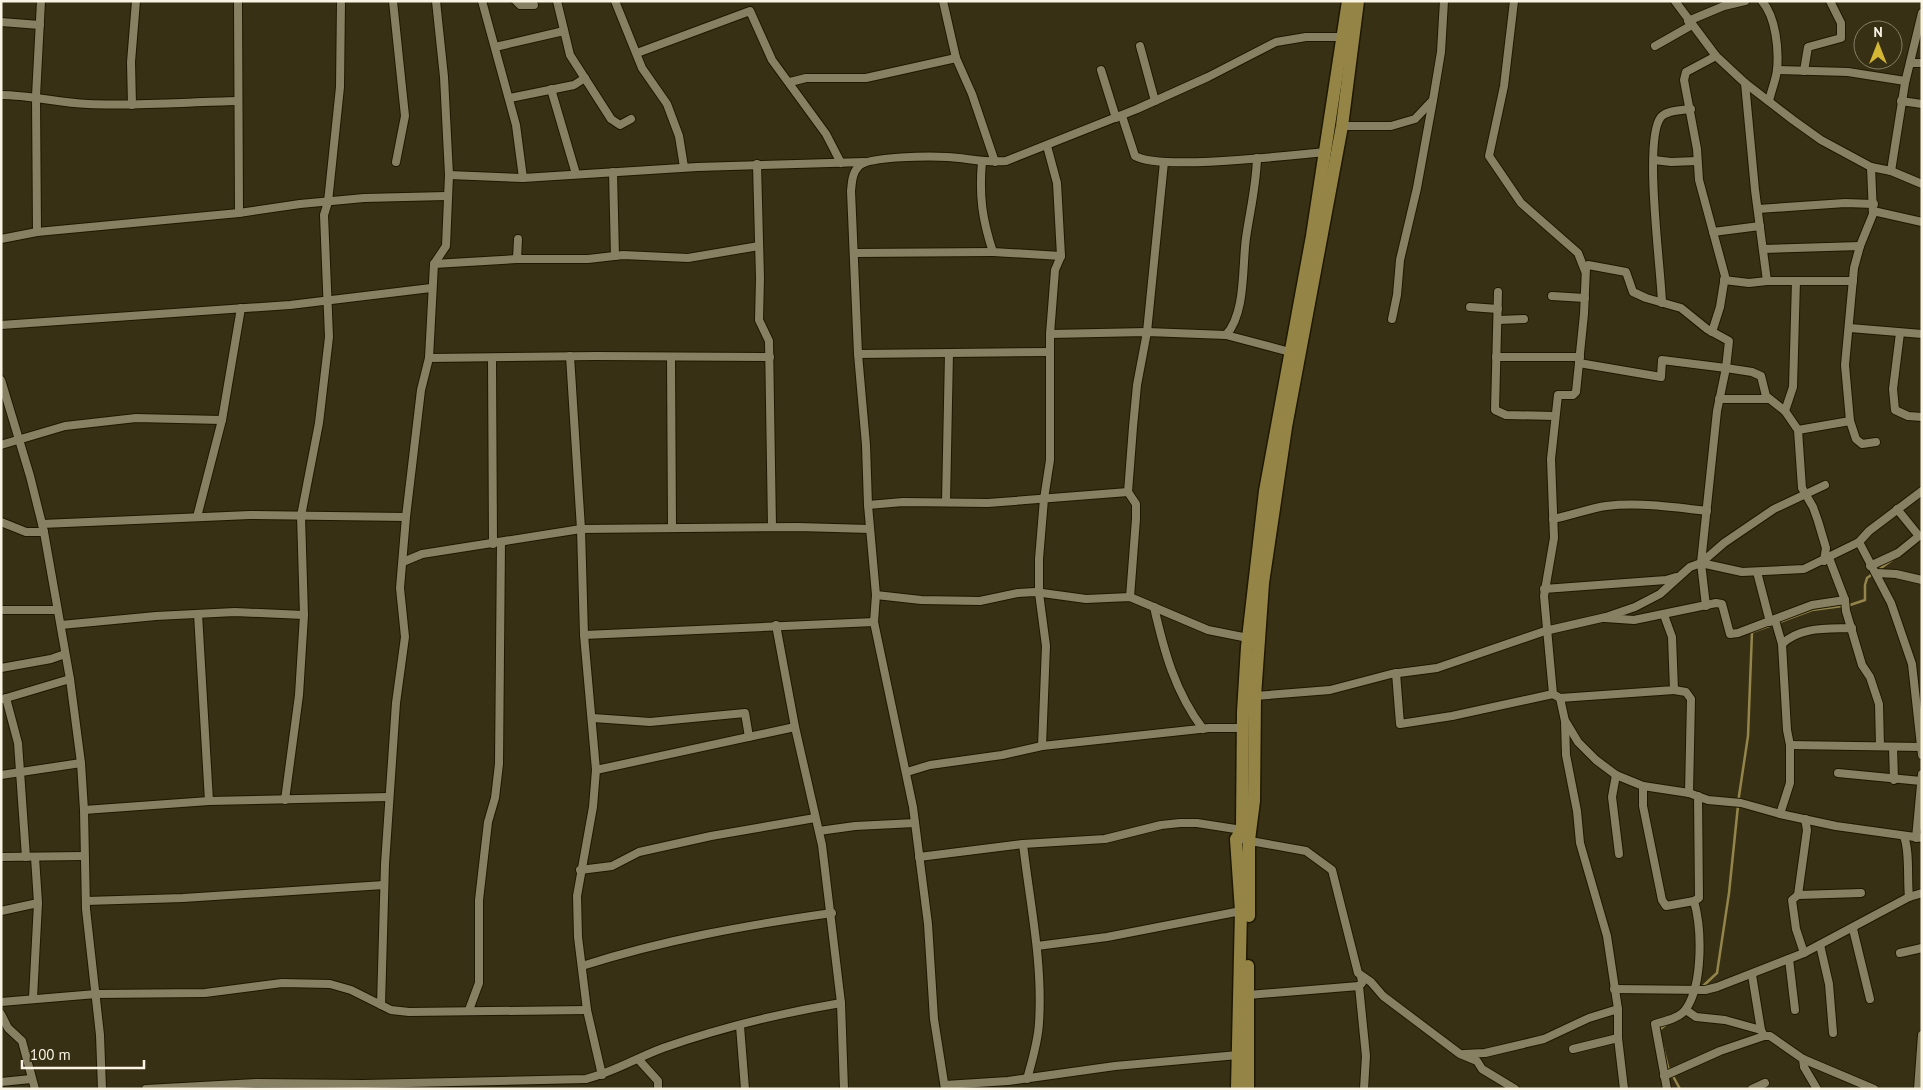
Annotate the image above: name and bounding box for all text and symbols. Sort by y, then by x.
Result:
north arrow [1853,20,1903,70]
text: N [1873,23,1883,41]
scale bar [22,1038,145,1070]
text: 100 m [30,1045,71,1064]

